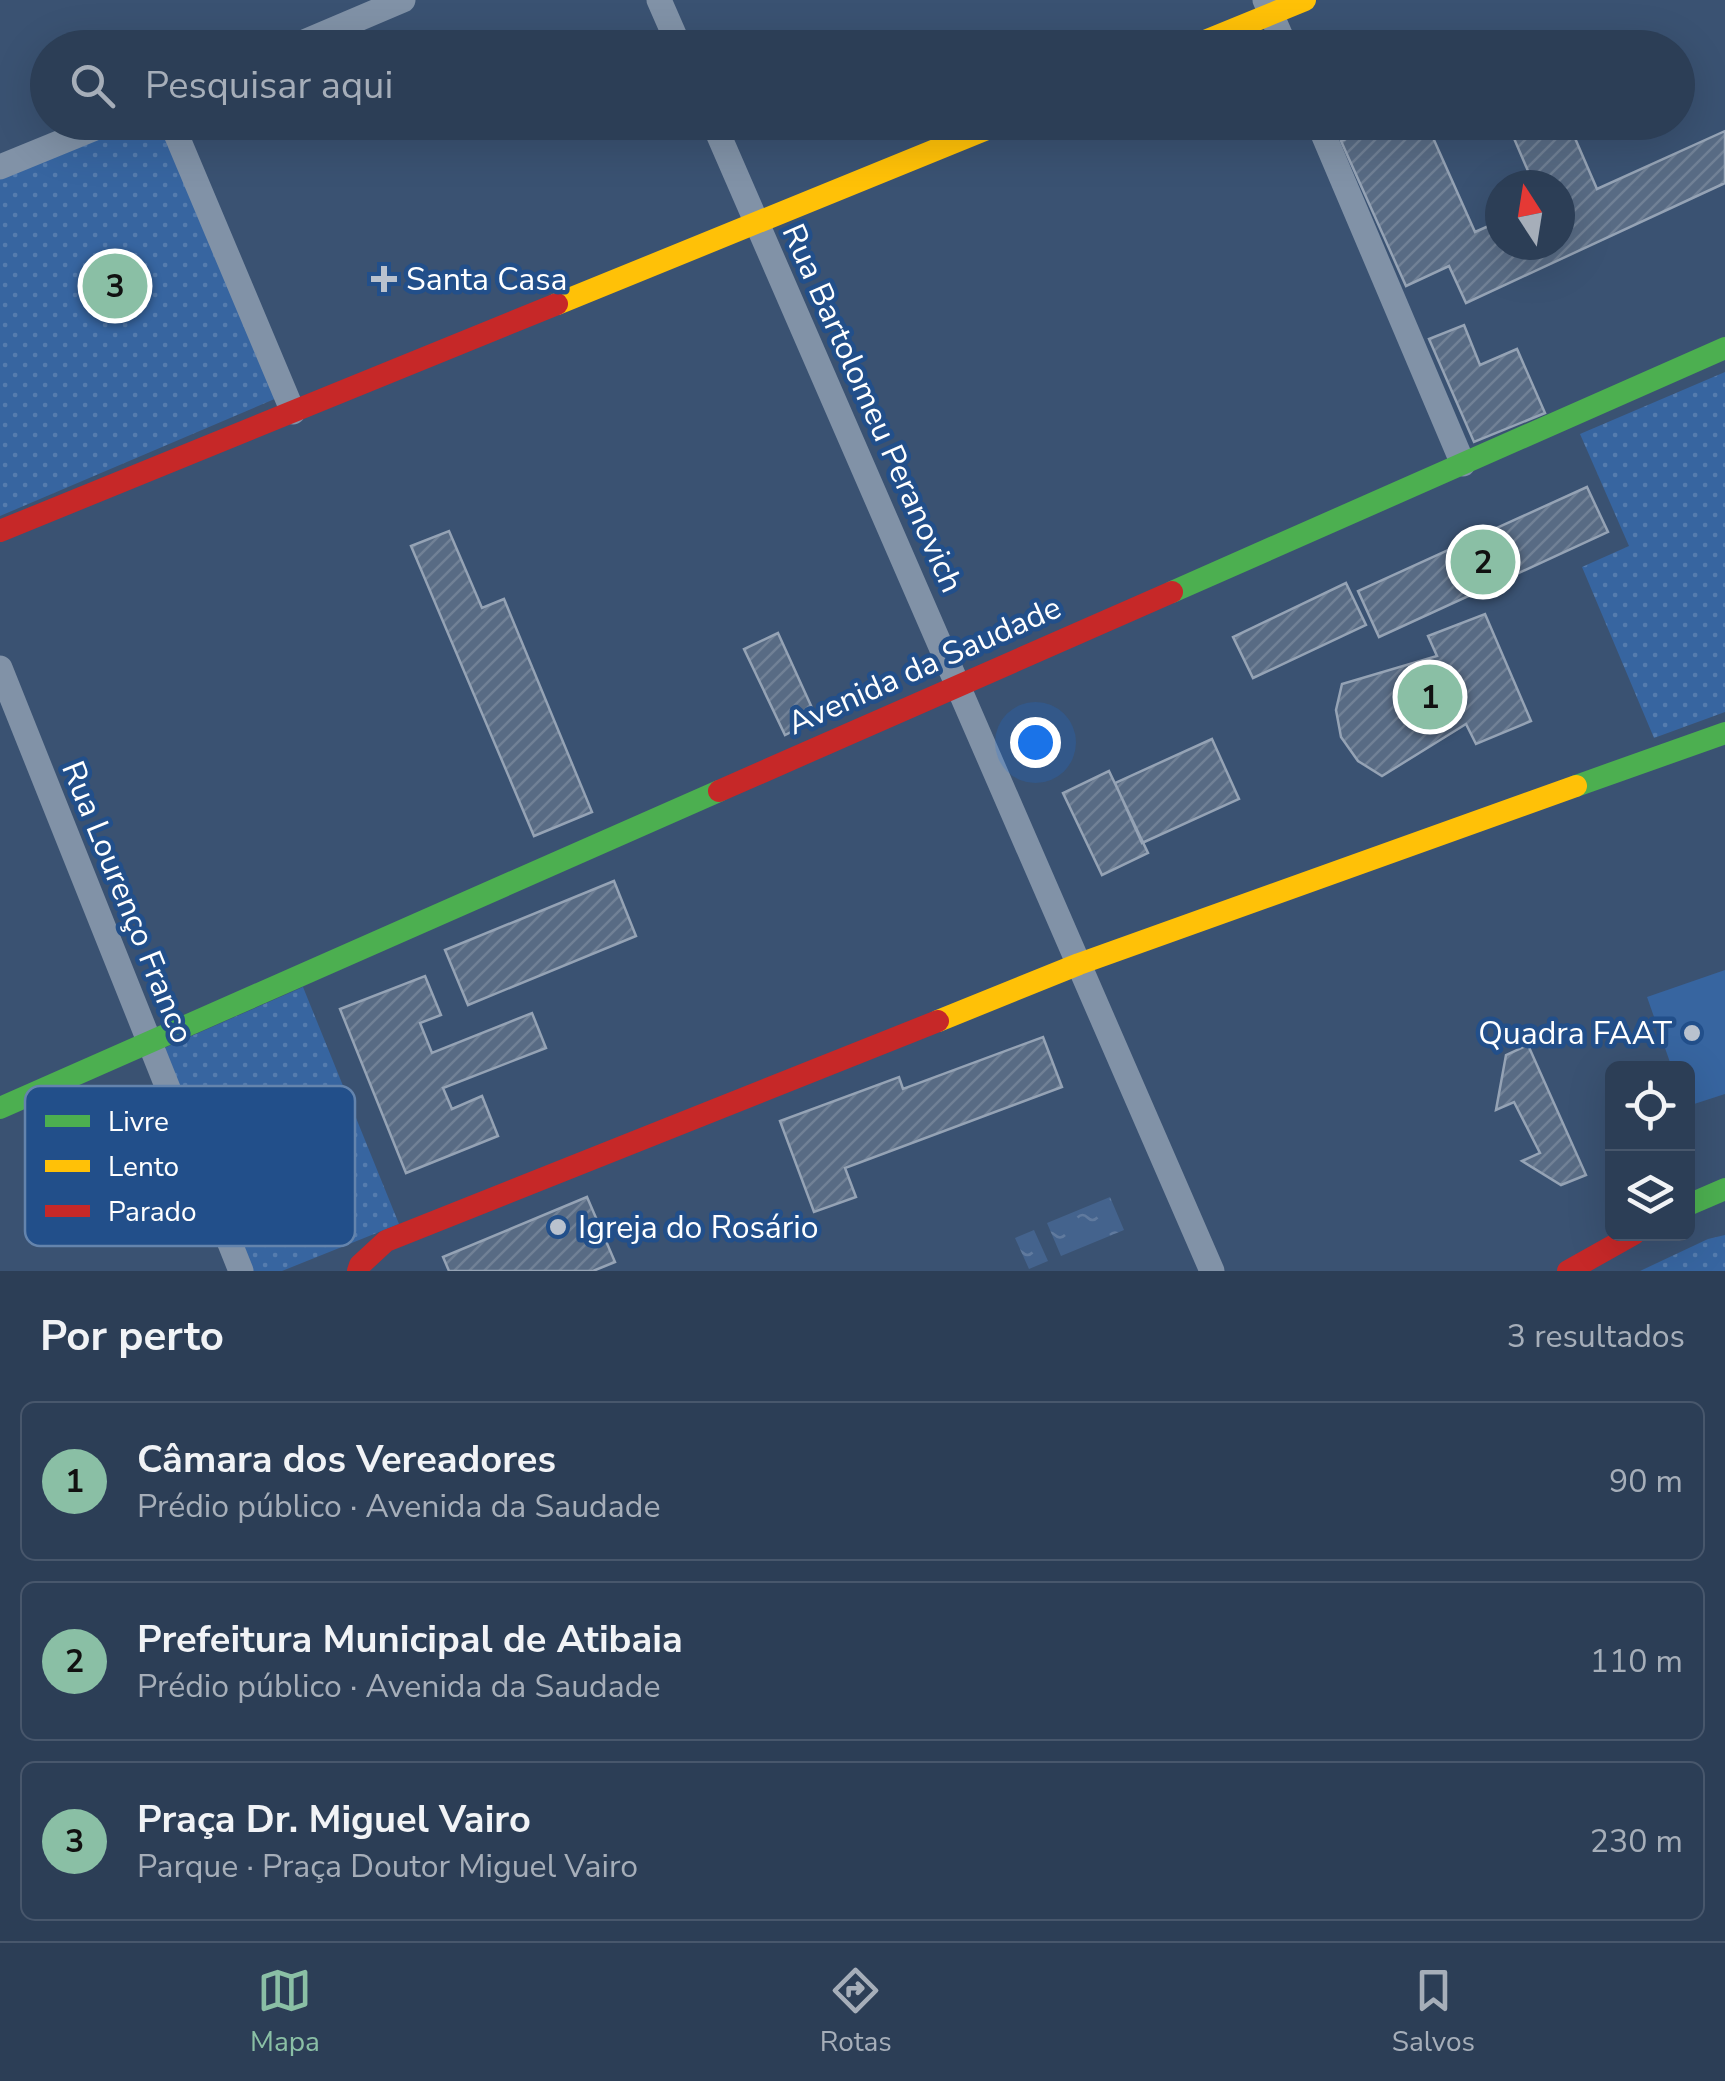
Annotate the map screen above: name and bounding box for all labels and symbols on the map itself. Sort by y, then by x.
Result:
north arrow [1485,170,1575,260]
street label: Rua Bartolomeu Peranovich [772,217,973,599]
pin: 3 [82,248,148,324]
place label: Santa Casa [406,258,568,301]
marker: Santa Casa [371,266,397,292]
pin: 2 [1450,524,1516,600]
street label: Avenida da Saudade [781,586,1068,745]
pin: 1 [1398,660,1462,734]
your location [1010,717,1061,768]
street label: Rua Lourenço Franco [51,755,204,1050]
place label: Quadra FAAT [1478,1012,1673,1055]
marker: Quadra FAAT [1681,1022,1703,1044]
legend [25,1086,355,1246]
text: Livre [108,1103,169,1141]
text: Lento [108,1148,179,1186]
text: Parado [108,1193,197,1231]
place label: Igreja do Rosário [578,1206,819,1249]
marker: Igreja do Rosário [547,1216,569,1238]

